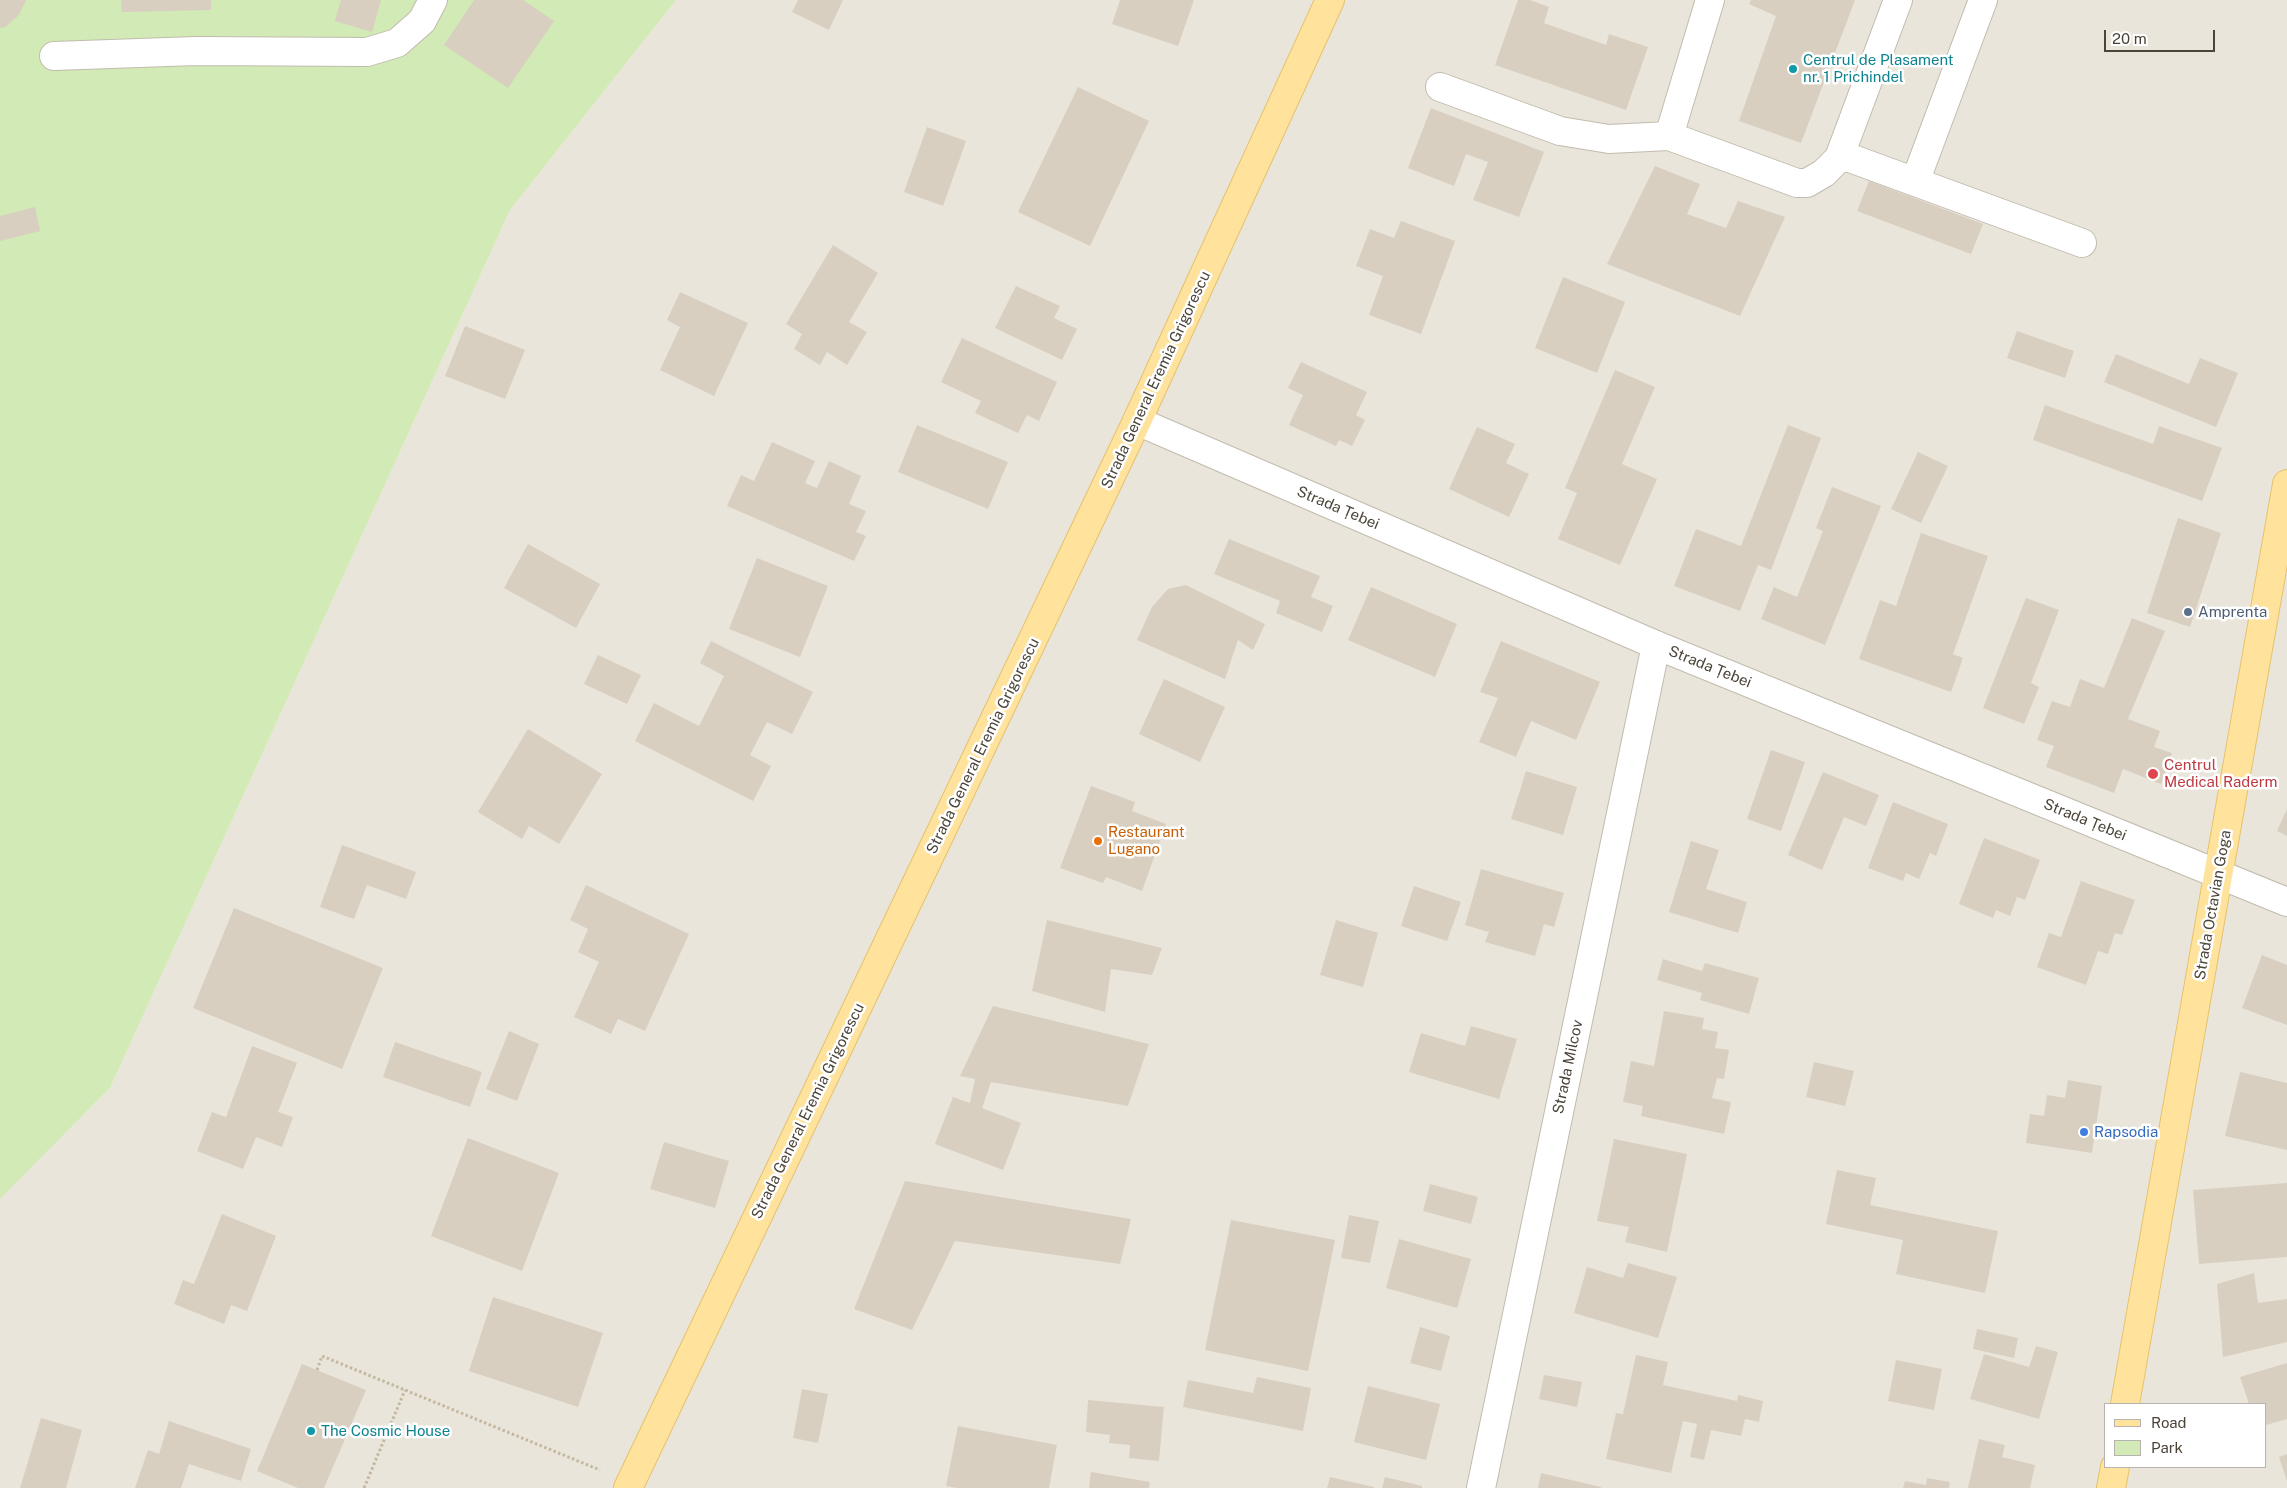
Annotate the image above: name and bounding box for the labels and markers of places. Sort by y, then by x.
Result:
place label: Centrul de Plasament nr. 1 Prichindel [1803,51,1954,86]
marker: Centrul de Plasament nr. 1 Prichindel [1787,63,1799,75]
place label: Amprenta [2198,603,2267,621]
marker: Amprenta [2182,606,2194,618]
place label: Centrul Medical Raderm [2164,756,2278,791]
marker: Centrul Medical Raderm [2146,767,2160,781]
place label: Restaurant Lugano [1108,823,1185,858]
marker: Restaurant Lugano [1092,835,1104,847]
place label: Rapsodia [2094,1123,2158,1141]
marker: Rapsodia [2078,1126,2090,1138]
place label: The Cosmic House [321,1422,450,1440]
marker: The Cosmic House [305,1425,317,1437]

